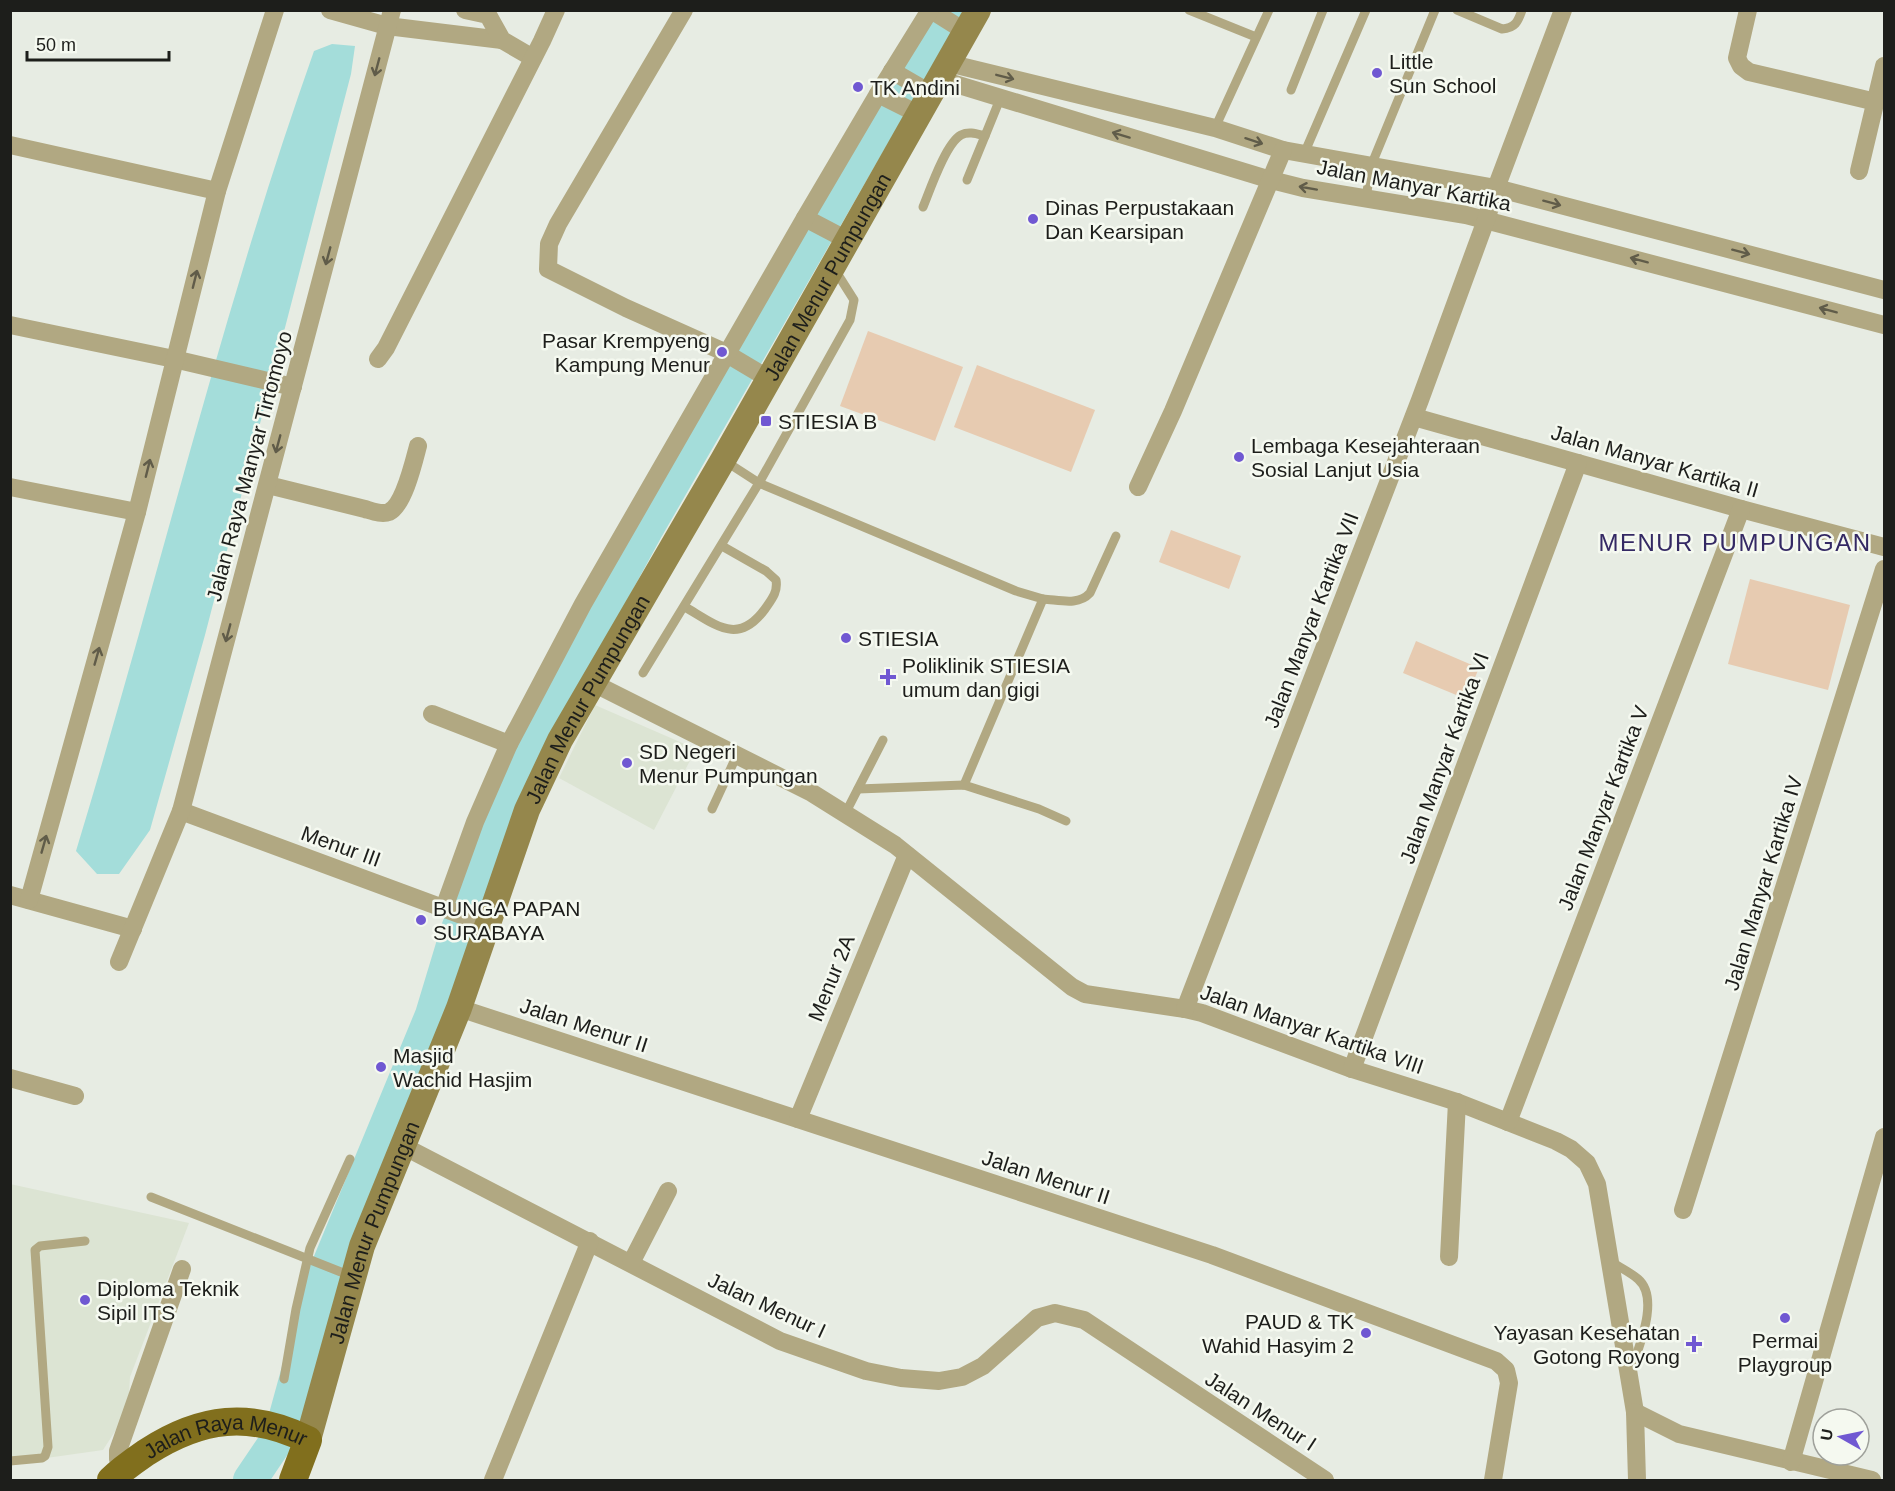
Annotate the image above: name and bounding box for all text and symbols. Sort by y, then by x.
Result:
scale bar [27,24,170,62]
text: 50 m [36,35,76,55]
place label: Little Sun School [1389,50,1496,97]
one-way arrow [370,57,382,76]
marker: Little Sun School [1370,66,1384,80]
one-way arrow [995,71,1014,83]
place label: TK Andini [870,76,960,99]
marker: TK Andini [851,80,865,94]
one-way arrow [1112,129,1131,140]
one-way arrow [1244,136,1263,147]
street label: Jalan Manyar Kartika [1315,155,1513,215]
street label: Jalan Menur Pumpungan [759,169,895,384]
one-way arrow [1299,182,1318,193]
place label: Dinas Perpustakaan Dan Kearsipan [1045,196,1234,243]
one-way arrow [1543,197,1562,209]
marker: Dinas Perpustakaan Dan Kearsipan [1026,212,1040,226]
one-way arrow [322,246,333,265]
one-way arrow [1731,247,1750,259]
one-way arrow [1630,254,1649,265]
one-way arrow [189,269,201,288]
one-way arrow [1819,304,1838,315]
street label: Jalan Raya Manyar Tirtomoyo [202,328,296,604]
place label: Pasar Krempyeng Kampung Menur [542,329,710,376]
marker: Pasar Krempyeng Kampung Menur [715,345,729,359]
place label: STIESIA B [778,410,877,433]
marker: STIESIA B [759,414,773,428]
street label: Jalan Manyar Kartika II [1549,420,1761,502]
one-way arrow [272,434,284,453]
place label: Lembaga Kesejahteraan Sosial Lanjut Usia [1251,434,1480,481]
marker: Lembaga Kesejahteraan Sosial Lanjut Usia [1232,450,1246,464]
one-way arrow [142,459,154,478]
street label: Jalan Manyar Kartika VII [1259,509,1363,731]
district label: MENUR PUMPUNGAN [1598,529,1872,556]
street label: Jalan Menur Pumpungan [520,591,654,807]
one-way arrow [222,623,233,642]
place label: STIESIA [858,627,939,650]
marker: STIESIA [839,631,853,645]
one-way arrow [92,647,103,666]
street label: Jalan Manyar Kartika VI [1395,649,1493,867]
place label: Poliklinik STIESIA umum dan gigi [902,654,1070,701]
marker: Poliklinik STIESIA umum dan gigi [879,668,897,686]
street label: Jalan Manyar Kartika V [1553,703,1653,913]
place label: SD Negeri Menur Pumpungan [639,740,818,787]
marker: SD Negeri Menur Pumpungan [620,756,634,770]
street label: Jalan Manyar Kartika IV [1719,773,1807,993]
street label: Menur III [298,821,384,871]
one-way arrow [39,835,51,854]
place label: BUNGA PAPAN SURABAYA [433,897,580,944]
marker: BUNGA PAPAN SURABAYA [414,913,428,927]
street label: Menur 2A [803,931,859,1025]
street label: Jalan Manyar Kartika VIII [1197,980,1427,1078]
street label: Jalan Menur II [517,994,651,1056]
place label: Masjid Wachid Hasjim [393,1044,532,1091]
marker: Masjid Wachid Hasjim [374,1060,388,1074]
street label: Jalan Menur Pumpungan [324,1118,423,1346]
street label: Jalan Menur II [979,1146,1113,1208]
street label: Jalan Menur I [704,1268,830,1342]
place label: Diploma Teknik Sipil ITS [97,1277,240,1324]
marker: Diploma Teknik Sipil ITS [78,1293,92,1307]
place label: PAUD & TK Wahid Hasyim 2 [1202,1310,1354,1357]
marker: Permai Playgroup [1778,1311,1792,1325]
place label: Yayasan Kesehatan Gotong Royong [1494,1321,1680,1368]
marker: PAUD & TK Wahid Hasyim 2 [1359,1326,1373,1340]
place label: Permai Playgroup [1738,1329,1832,1376]
marker: Yayasan Kesehatan Gotong Royong [1685,1335,1703,1353]
street label: Jalan Menur I [1201,1367,1321,1455]
north arrow [1811,1407,1871,1467]
street label: Jalan Raya Menur [139,1410,311,1463]
text: U [1817,1428,1836,1442]

